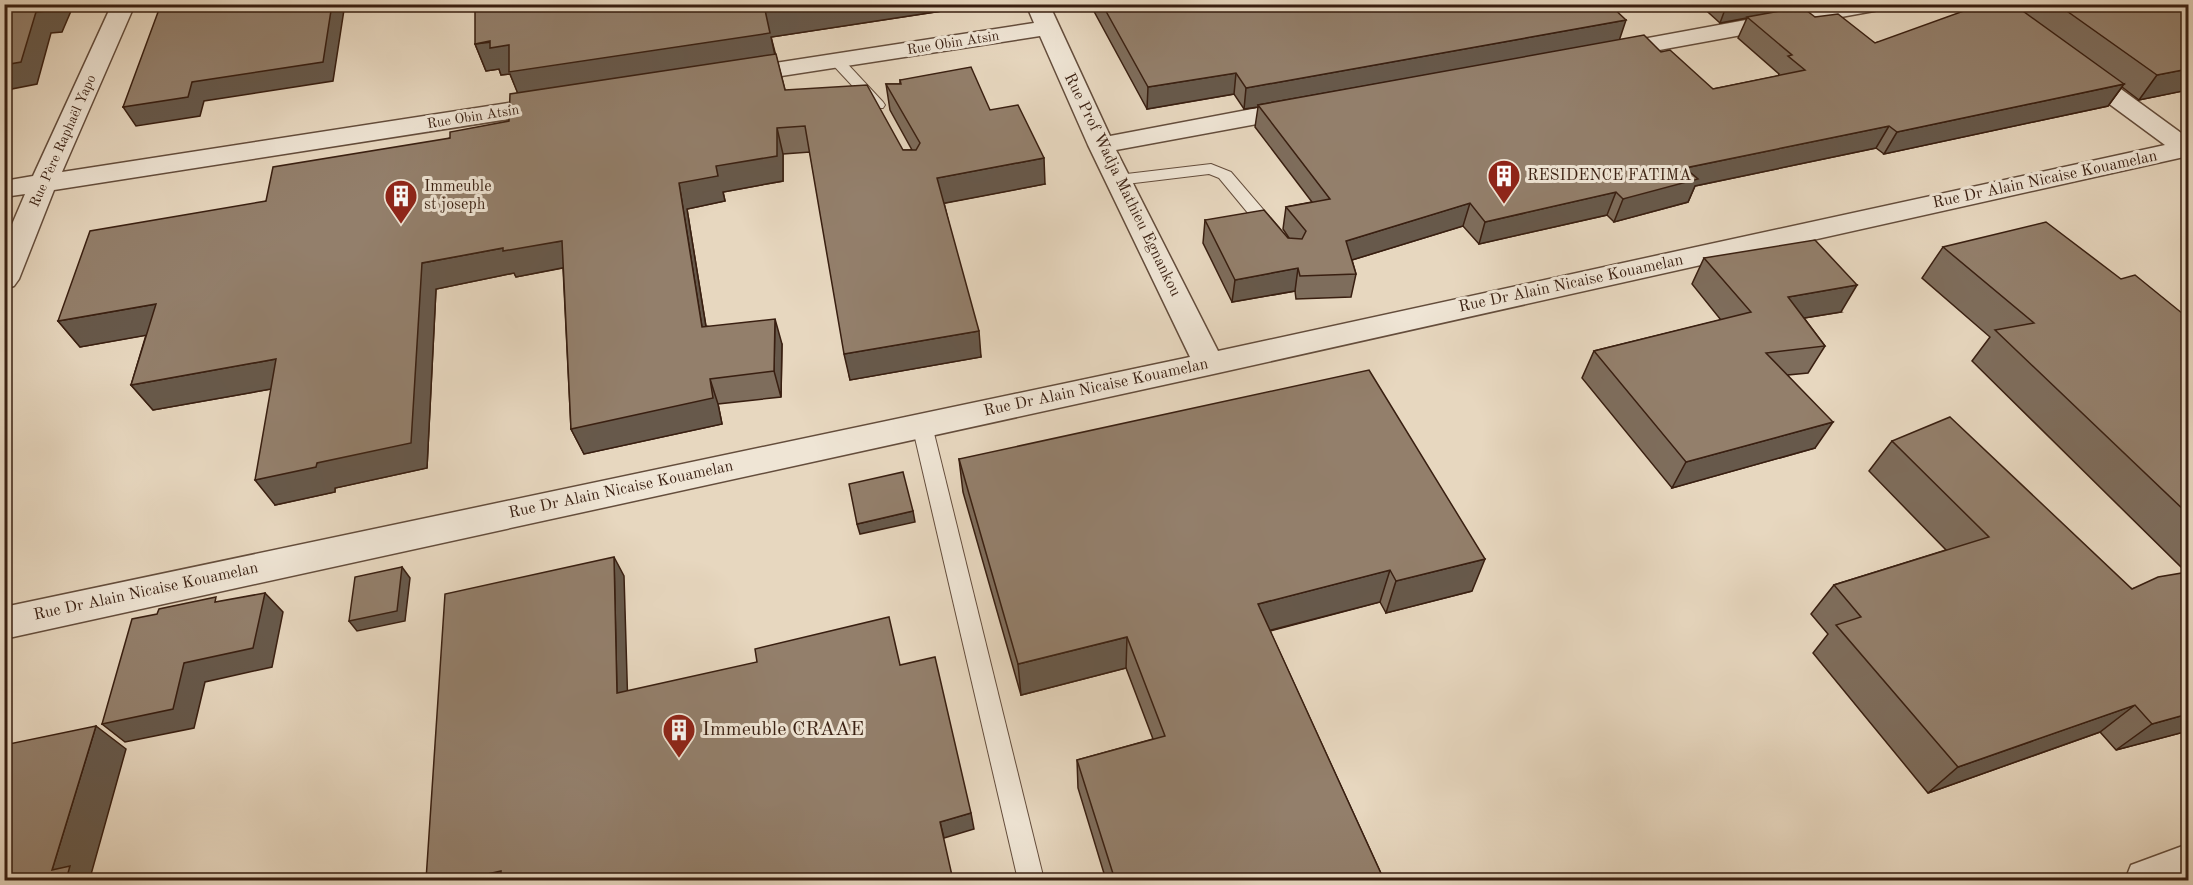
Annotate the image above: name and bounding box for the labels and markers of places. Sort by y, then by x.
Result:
building icon: RESIDENCE FATIMA [1486,158,1522,205]
place label: RESIDENCE FATIMA [1527,168,1691,184]
building icon: Immeuble st joseph [383,178,419,225]
place label: Immeuble st joseph [424,179,492,213]
building icon: Immeuble CRAAE [661,712,697,759]
place label: Immeuble CRAAE [702,720,864,740]

